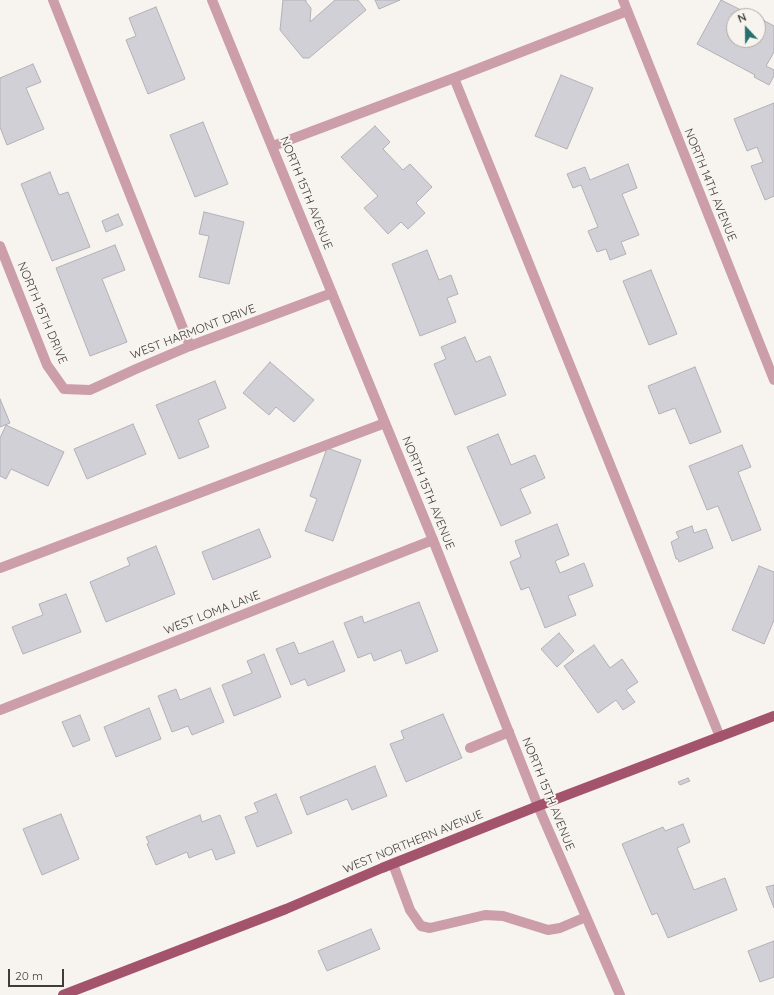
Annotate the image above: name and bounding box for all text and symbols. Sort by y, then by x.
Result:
north arrow [726,8,766,48]
text: N [736,10,748,26]
street label: NORTH 14TH AVENUE [681,127,739,243]
street label: NORTH 15TH AVENUE [277,134,335,252]
street label: NORTH 15TH DRIVE [14,260,70,366]
street label: WEST HARMONT DRIVE [128,301,258,363]
street label: NORTH 15TH AVENUE [399,434,457,552]
street label: WEST LOMA LANE [162,588,262,638]
street label: NORTH 15TH AVENUE [519,735,577,853]
street label: WEST NORTHERN AVENUE [341,807,485,877]
scale bar [10,961,66,987]
text: 20 m [15,968,43,983]

